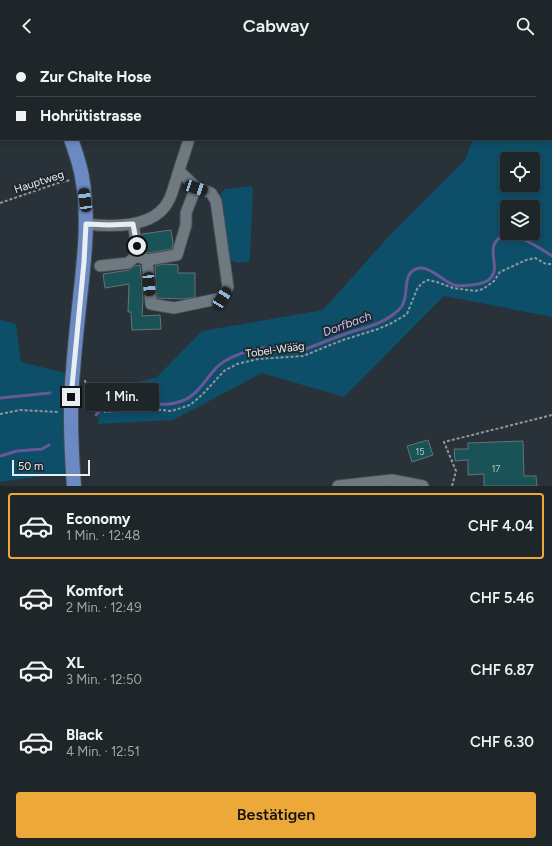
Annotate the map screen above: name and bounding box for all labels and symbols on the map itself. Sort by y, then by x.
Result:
street label: Hauptweg [12,168,66,196]
car [183,179,209,197]
car [77,187,93,213]
route start [128,237,146,255]
car [142,272,156,296]
car [211,285,233,311]
water label: Dorfbach [321,309,374,339]
street label: Tobel-Wääg [245,339,305,361]
callout: 1 Min. [85,383,159,411]
route end [62,388,80,406]
house number: 15 [416,446,424,457]
scale bar [12,458,90,477]
house number: 17 [492,463,500,474]

